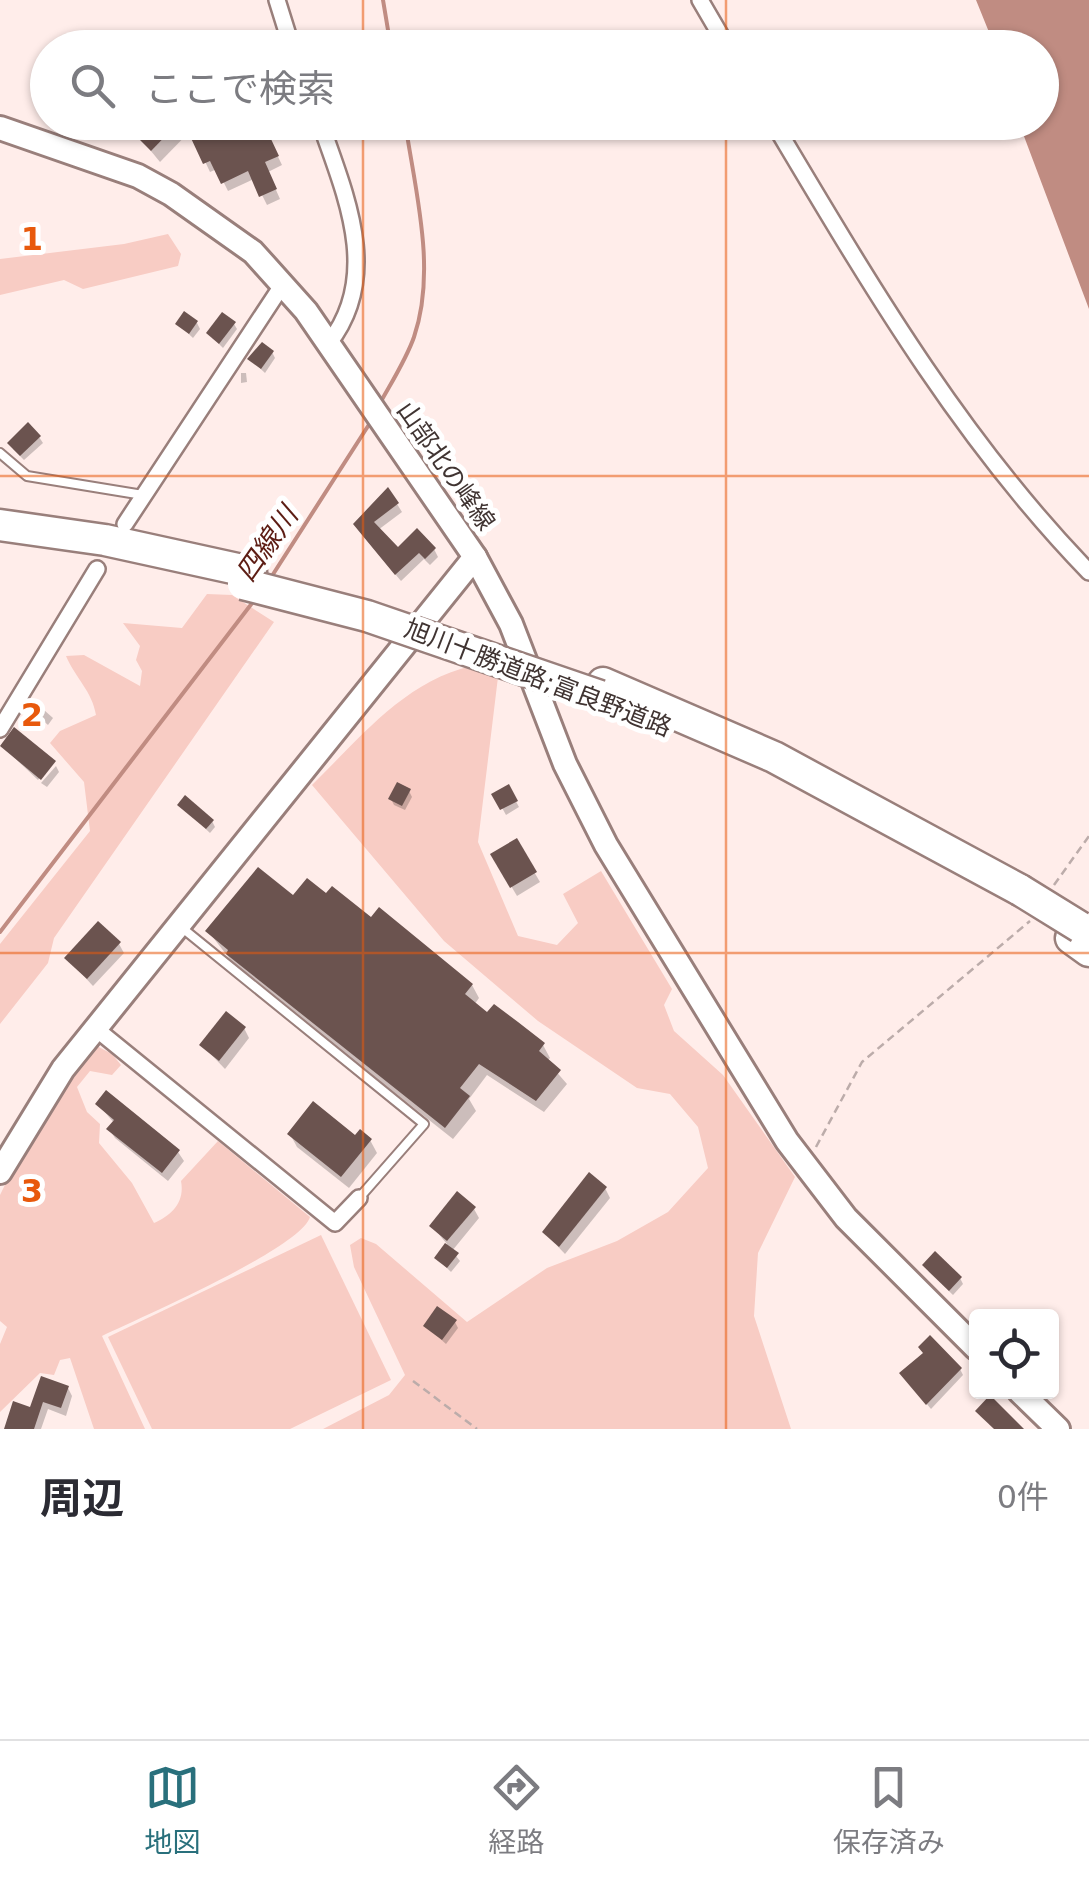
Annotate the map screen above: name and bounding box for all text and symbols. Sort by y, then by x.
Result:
search box [30,30,1059,140]
icon: search [65,58,120,113]
text: ここで検索 [145,67,335,111]
text: 1 [21,220,43,258]
street label: 山部北の峰線 [391,396,501,536]
water label: 四線川 [229,498,306,588]
street label: 旭川十勝道路;富良野道路 [400,614,676,742]
text: 2 [21,696,43,734]
text: 3 [21,1172,43,1210]
map controls [969,1309,1059,1399]
button: locate [969,1309,1059,1399]
text: 周辺 [40,1474,124,1523]
text: 0件 [997,1478,1049,1516]
tab: 地図 [144,1760,200,1860]
tab: 経路 [488,1760,545,1860]
tab: 保存済み [833,1760,945,1860]

